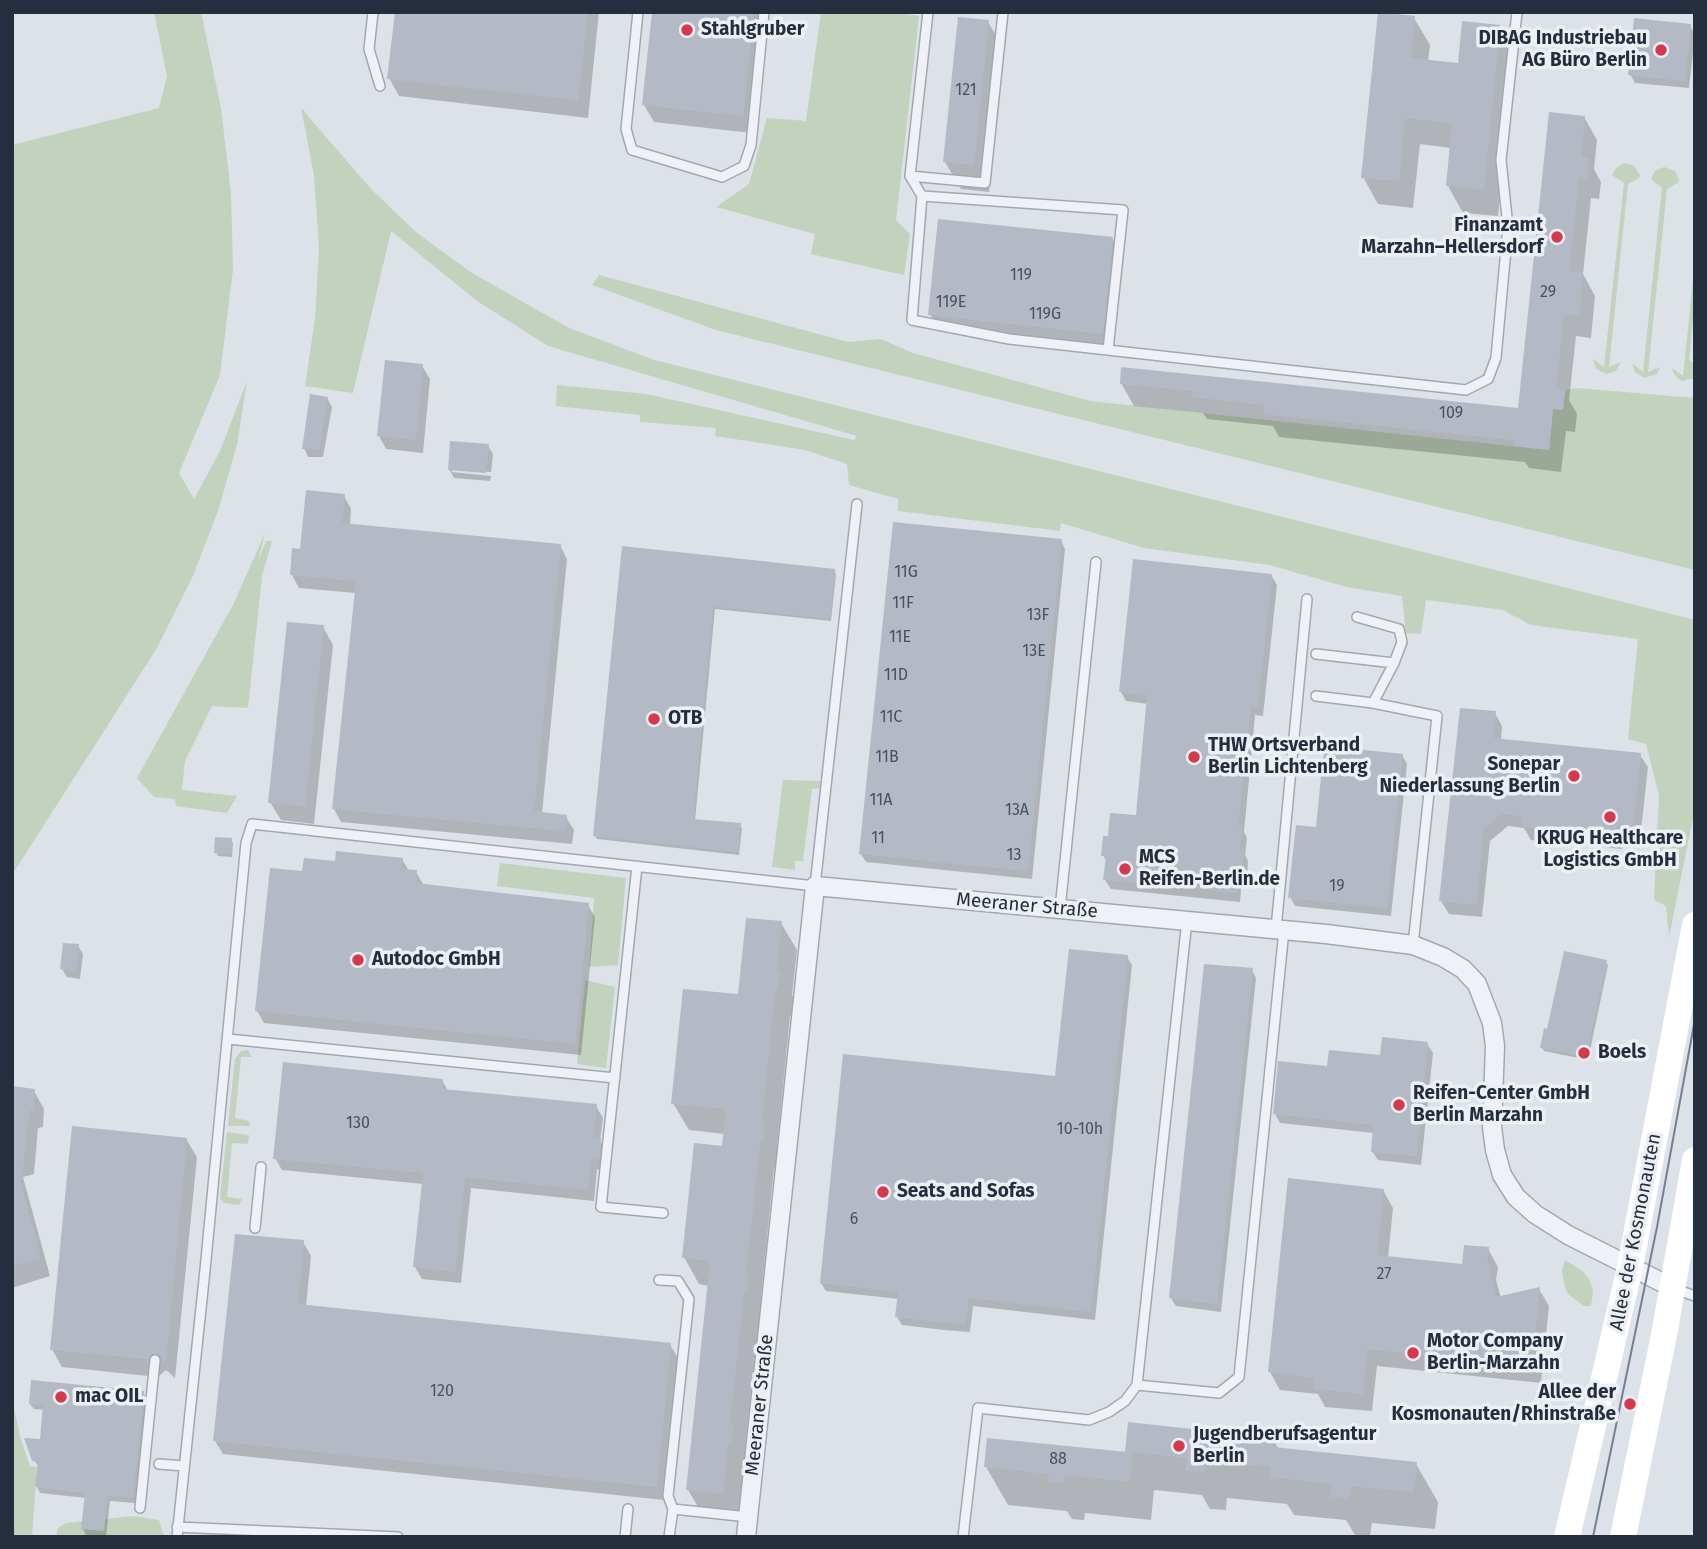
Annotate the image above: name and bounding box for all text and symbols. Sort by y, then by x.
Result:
place label: Stahlgruber [701,19,804,41]
marker: Stahlgruber [679,22,695,38]
place label: DIBAG Industriebau AG Büro Berlin [1478,28,1647,72]
marker: DIBAG Industriebau AG Büro Berlin [1653,42,1669,58]
house number: 121 [955,81,977,101]
place label: Finanzamt Marzahn–Hellersdorf [1361,215,1543,259]
marker: Finanzamt Marzahn–Hellersdorf [1549,229,1565,245]
house number: 119 [1010,266,1032,286]
house number: 29 [1540,283,1556,303]
house number: 119E [936,293,966,313]
house number: 119G [1029,305,1061,325]
house number: 109 [1439,404,1463,424]
house number: 11G [894,563,918,583]
house number: 11F [892,594,914,614]
house number: 13F [1027,606,1049,626]
house number: 11E [889,628,911,648]
house number: 13E [1022,642,1046,662]
house number: 11D [884,666,908,686]
place label: OTB [668,708,702,730]
house number: 11C [880,708,902,728]
marker: OTB [646,711,662,727]
place label: THW Ortsverband Berlin Lichtenberg [1208,735,1368,779]
house number: 11B [875,748,899,768]
marker: THW Ortsverband Berlin Lichtenberg [1186,749,1202,765]
place label: Sonepar Niederlassung Berlin [1379,754,1560,798]
marker: Sonepar Niederlassung Berlin [1566,768,1582,784]
house number: 11A [870,791,892,811]
house number: 13A [1005,801,1029,821]
marker: KRUG Healthcare Logistics GmbH [1602,809,1618,825]
place label: KRUG Healthcare Logistics GmbH [1537,828,1683,872]
house number: 11 [871,829,885,849]
house number: 13 [1007,846,1021,866]
place label: MCS Reifen-Berlin.de [1139,847,1280,891]
marker: MCS Reifen-Berlin.de [1117,861,1133,877]
house number: 19 [1329,877,1345,897]
street label: Meeraner Straße [955,888,1099,924]
place label: Autodoc GmbH [372,949,501,971]
marker: Autodoc GmbH [350,952,366,968]
place label: Boels [1598,1042,1646,1064]
marker: Boels [1576,1045,1592,1061]
place label: Reifen-Center GmbH Berlin Marzahn [1413,1083,1590,1127]
marker: Reifen-Center GmbH Berlin Marzahn [1391,1097,1407,1113]
house number: 130 [346,1114,370,1134]
house number: 10-10h [1057,1120,1103,1140]
street label: Allee der Kosmonauten [1606,1131,1666,1333]
place label: Seats and Sofas [897,1181,1035,1203]
marker: Seats and Sofas [875,1184,891,1200]
house number: 6 [850,1210,858,1230]
house number: 27 [1377,1265,1391,1285]
place label: Motor Company Berlin-Marzahn [1427,1331,1563,1375]
street label: Meeraner Straße [741,1333,779,1477]
marker: Motor Company Berlin-Marzahn [1405,1345,1421,1361]
house number: 120 [430,1382,454,1402]
place label: Allee der Kosmonauten/Rhinstraße [1391,1382,1616,1426]
place label: mac OIL [75,1386,144,1408]
marker: mac OIL [53,1389,69,1405]
marker: Allee der Kosmonauten/Rhinstraße [1622,1396,1638,1412]
place label: Jugendberufsagentur Berlin [1193,1424,1376,1468]
marker: Jugendberufsagentur Berlin [1171,1438,1187,1454]
house number: 88 [1049,1450,1067,1470]

